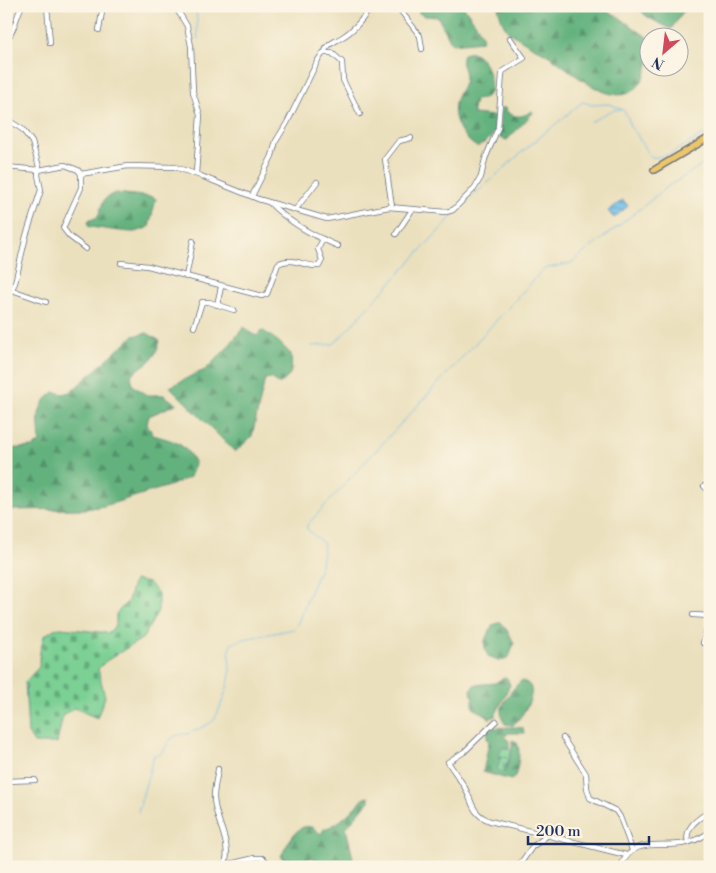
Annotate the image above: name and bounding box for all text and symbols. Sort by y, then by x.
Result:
north arrow [638,28,688,78]
text: N [649,52,667,73]
scale bar [528,813,650,845]
text: 200 m [536,822,581,841]

